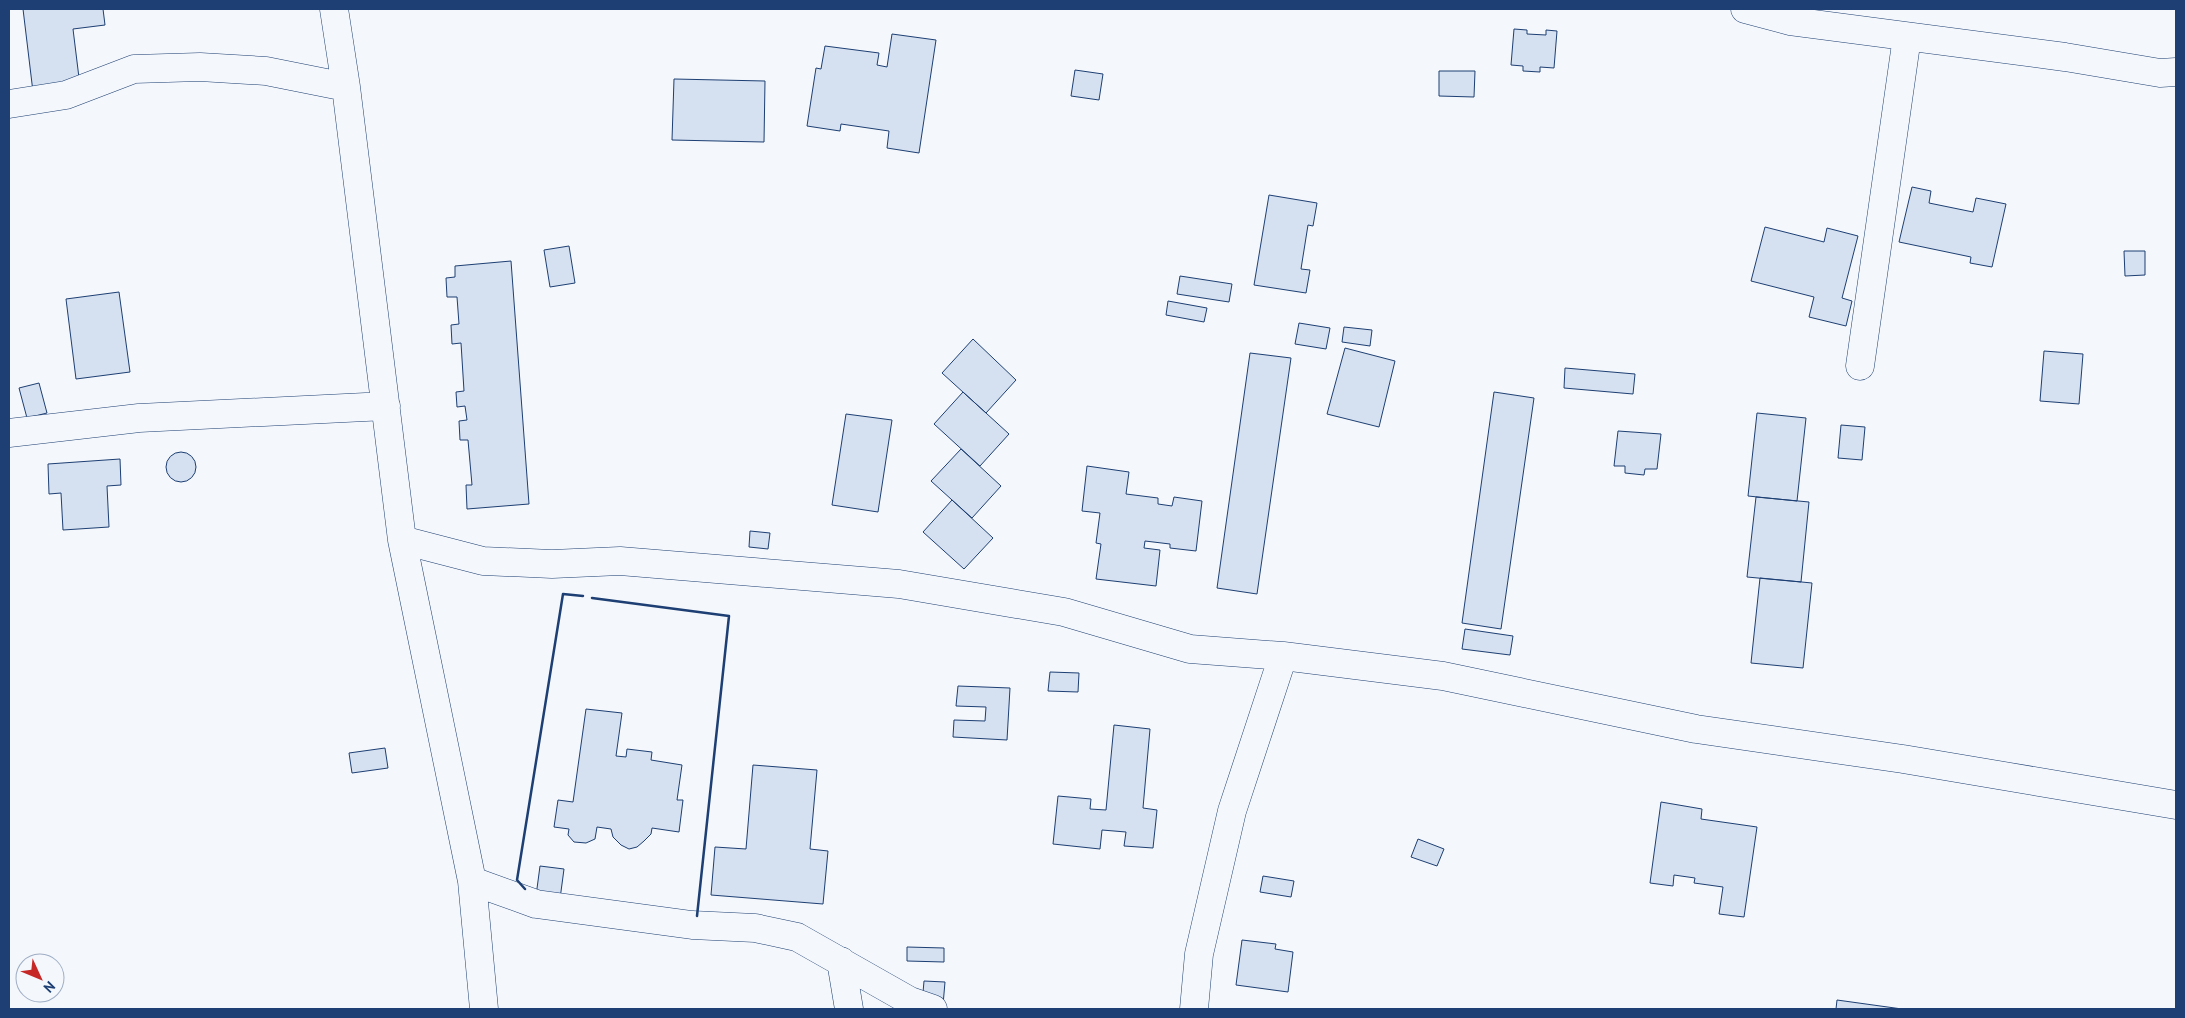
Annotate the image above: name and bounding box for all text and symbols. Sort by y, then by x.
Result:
north arrow [15,953,65,1003]
text: N [40,977,59,997]

